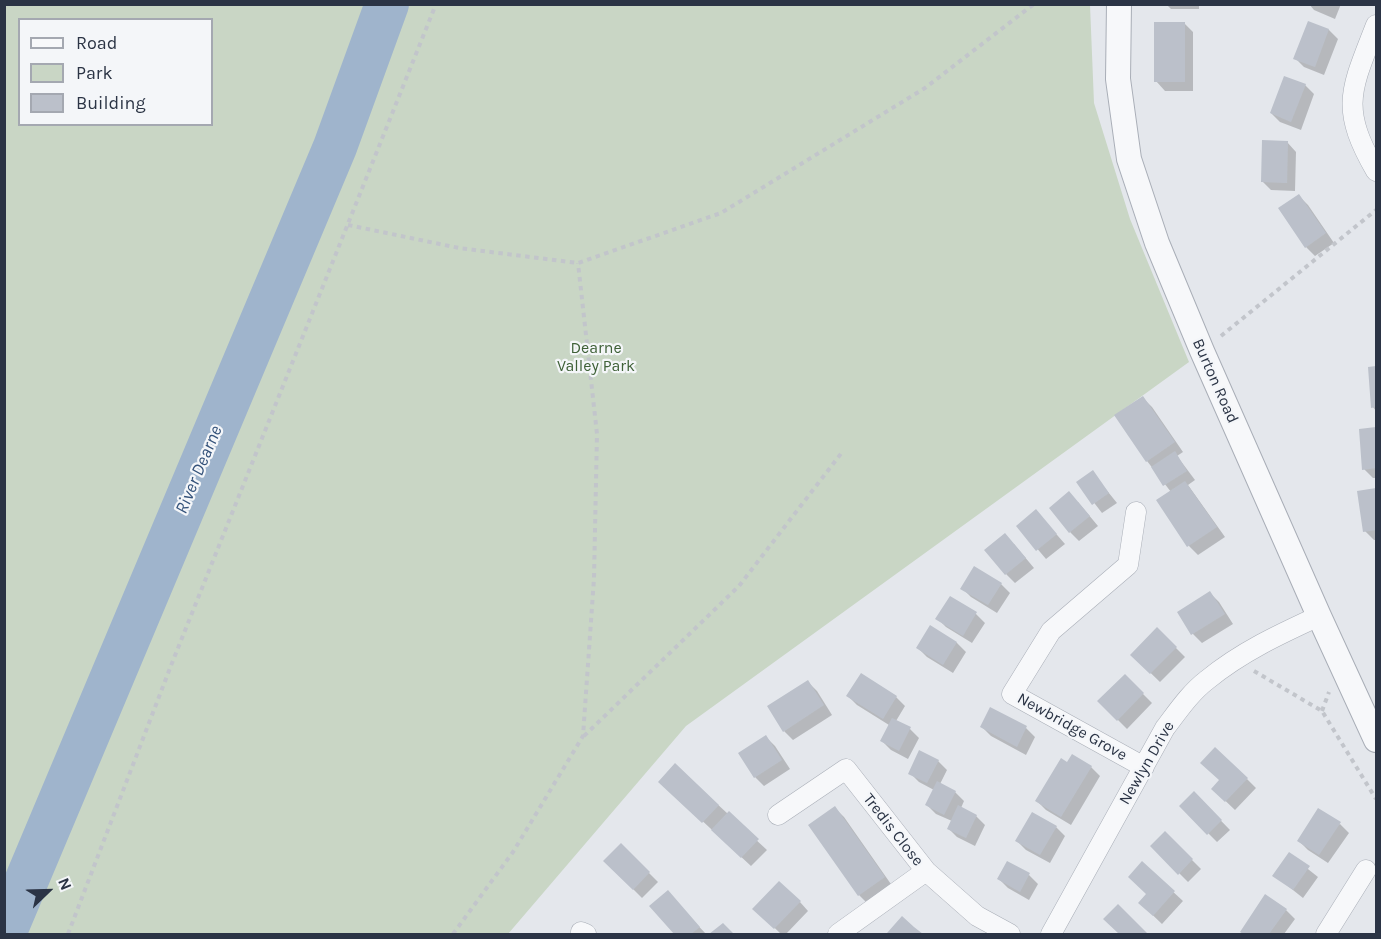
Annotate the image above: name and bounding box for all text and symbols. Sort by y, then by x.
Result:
legend [18,18,213,126]
text: Road [76,32,117,54]
text: Park [76,62,113,84]
text: Building [76,92,146,114]
street label: Burton Road [1188,336,1242,426]
park label: Dearne Valley Park [557,338,635,376]
water label: River Dearne [171,423,227,517]
street label: Newbridge Grove [1014,689,1130,765]
street label: Newlyn Drive [1115,718,1179,808]
street label: Tredis Close [859,790,927,870]
north arrow [18,861,78,921]
text: N [54,875,76,893]

